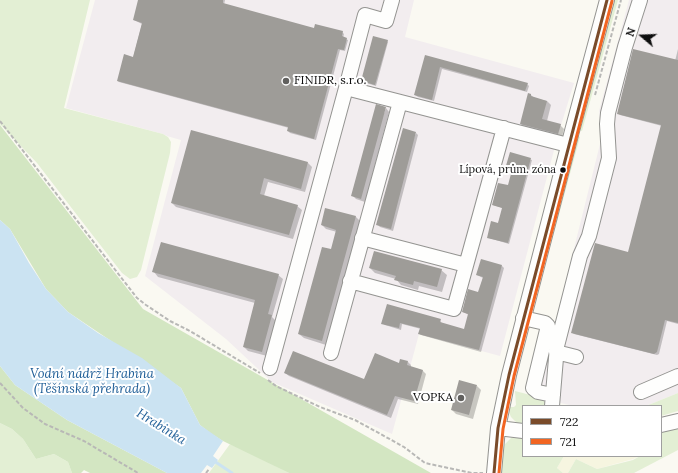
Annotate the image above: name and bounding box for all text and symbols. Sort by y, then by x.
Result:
north arrow [622,16,662,56]
text: N [623,26,639,38]
place label: FINIDR, s.r.o. [294,74,366,88]
marker: FINIDR, s.r.o. [281,76,291,86]
place label: Lípová, prům. zóna [459,163,556,177]
marker: Lípová, prům. zóna [558,165,568,175]
water label: Vodní nádrž Hrabina (Těšínská přehrada) [30,366,154,397]
place label: VOPKA [413,391,453,405]
marker: VOPKA [456,393,466,403]
legend [522,405,662,457]
water label: Hrabinka [133,406,189,448]
text: 722 [560,414,578,429]
text: 721 [560,434,576,449]

